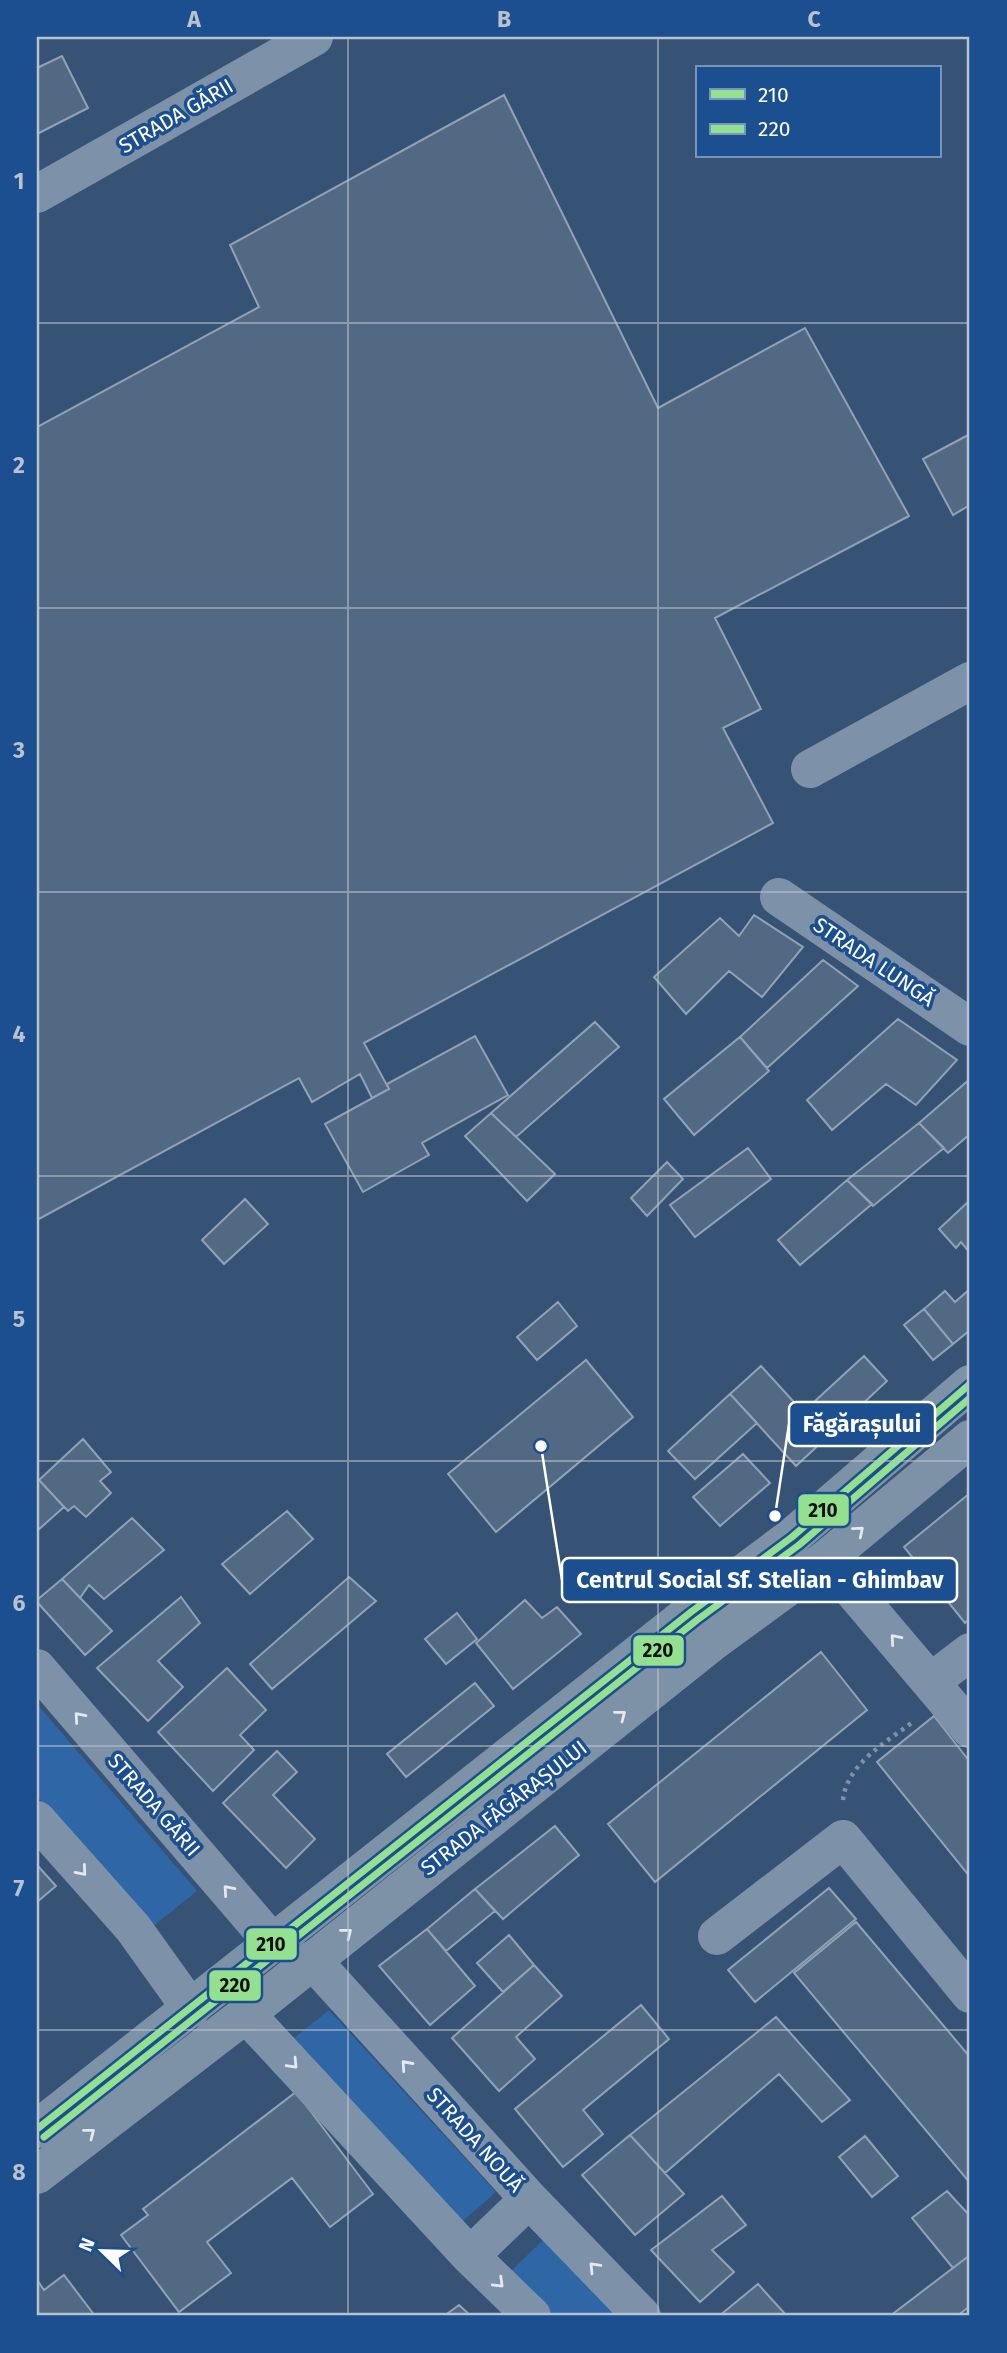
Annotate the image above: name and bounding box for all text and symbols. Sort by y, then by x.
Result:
text: A [186,5,201,33]
text: B [497,5,511,33]
text: C [807,5,821,33]
legend [696,66,940,158]
street label: STRADA GĂRII [114,73,238,159]
text: 210 [758,82,789,108]
text: 220 [758,116,791,142]
text: 1 [14,167,24,195]
text: 2 [13,451,25,479]
text: 3 [12,736,25,764]
street label: STRADA LUNGĂ [808,912,940,1012]
text: 4 [13,1020,26,1048]
text: 5 [13,1305,25,1333]
callout: Făgărașului [789,1402,935,1446]
text: Făgărașului [803,1410,921,1440]
line badge: 210 [797,1493,850,1527]
text: 210 [808,1499,838,1522]
one-way arrow [852,1527,864,1540]
callout: Centrul Social Sf. Stelian - Ghimbav [562,1558,957,1602]
text: Centrul Social Sf. Stelian - Ghimbav [576,1566,944,1594]
text: 6 [13,1589,26,1617]
line badge: 220 [632,1634,685,1667]
one-way arrow [891,1634,903,1647]
text: 220 [643,1639,673,1662]
one-way arrow [613,1710,625,1723]
one-way arrow [75,1713,87,1726]
street label: STRADA FĂGĂRAȘULUI [416,1735,592,1881]
street label: STRADA GĂRII [102,1748,206,1862]
one-way arrow [74,1863,86,1876]
text: 7 [14,1874,25,1902]
one-way arrow [224,1885,236,1898]
line badge: 210 [245,1927,298,1961]
one-way arrow [339,1928,351,1941]
text: 210 [256,1933,286,1956]
line badge: 220 [208,1969,262,2002]
text: 220 [220,1974,250,1997]
one-way arrow [285,2056,297,2069]
one-way arrow [402,2060,414,2073]
street label: STRADA NOUĂ [421,2082,529,2198]
one-way arrow [82,2129,95,2141]
text: 8 [12,2158,26,2186]
north arrow [66,2216,136,2286]
text: N [74,2234,100,2255]
one-way arrow [590,2262,603,2275]
one-way arrow [491,2275,504,2288]

